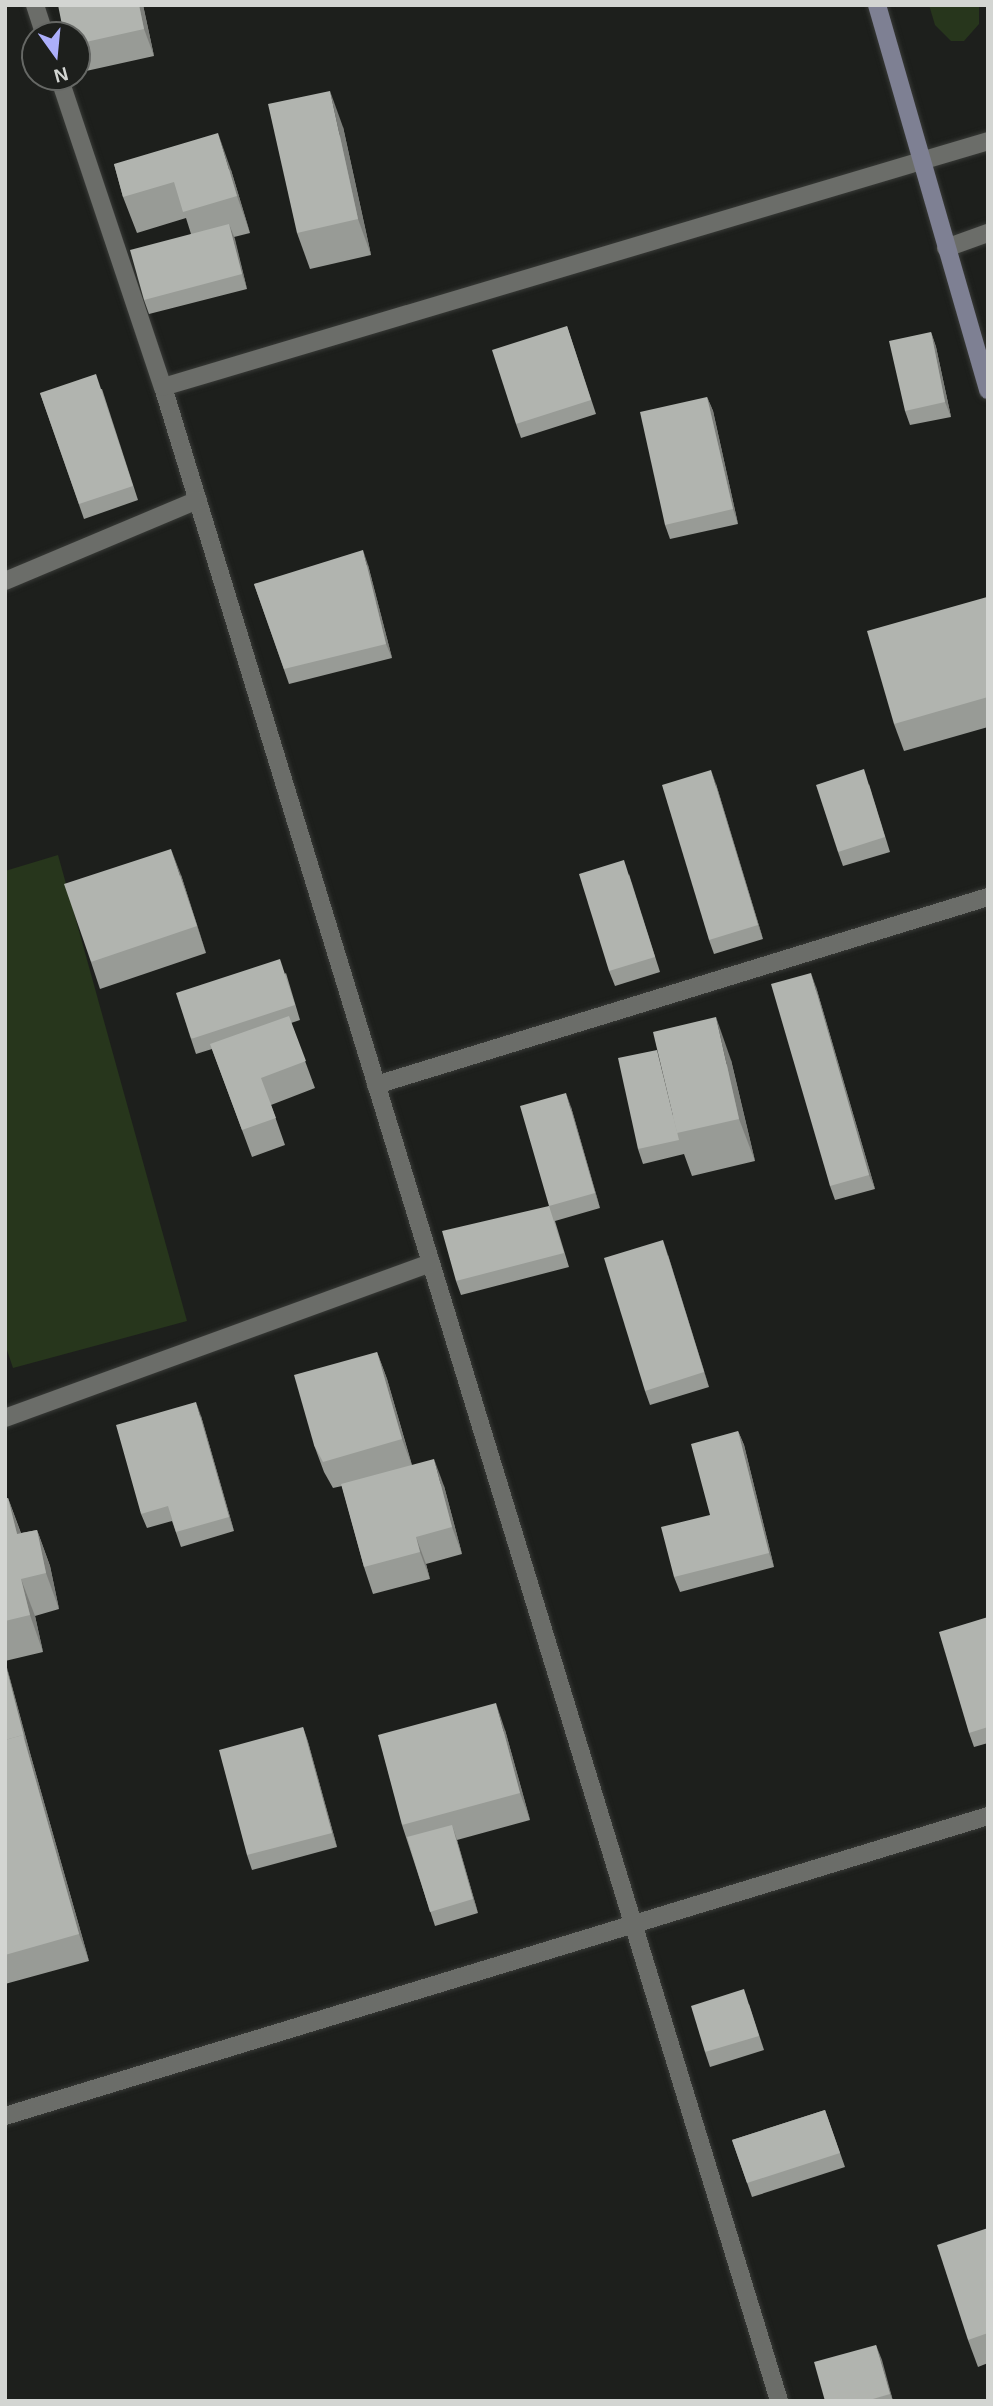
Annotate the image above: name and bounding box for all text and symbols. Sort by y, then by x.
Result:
north arrow [21,21,91,91]
text: N [52,63,70,87]

